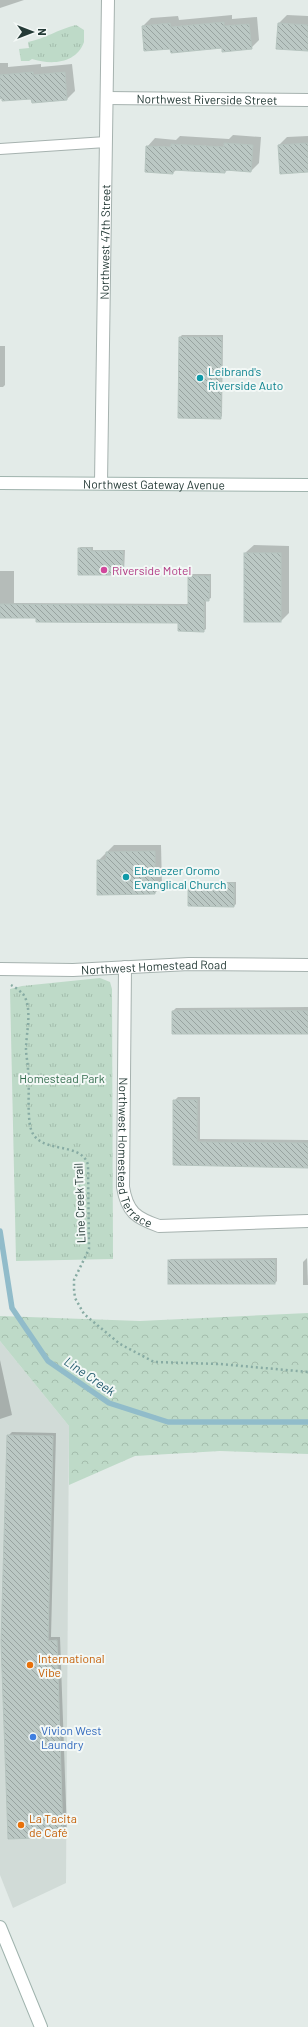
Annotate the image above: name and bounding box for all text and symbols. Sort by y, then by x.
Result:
north arrow [12,12,52,52]
text: N [36,28,49,36]
street label: Northwest Riverside Street [136,91,278,107]
street label: Northwest 47th Street [97,184,112,300]
place label: Leibrand's Riverside Auto [208,364,283,392]
marker: Leibrand's Riverside Auto [195,373,205,383]
street label: Northwest Gateway Avenue [83,477,225,491]
place label: Riverside Motel [112,563,191,577]
marker: Riverside Motel [99,565,109,575]
place label: Ebenezer Oromo Evanglical Church [134,863,226,891]
marker: Ebenezer Oromo Evanglical Church [121,872,131,882]
street label: Northwest Homestead Road [81,957,227,977]
park label: Homestead Park [19,1071,105,1085]
street label: Northwest Homestead Terrace [116,1077,155,1230]
street label: Line Creek Trail [71,1163,87,1243]
water label: Line Creek [61,1353,119,1399]
place label: International Vibe [38,1651,104,1679]
marker: International Vibe [25,1660,35,1670]
place label: Vivion West Laundry [41,1723,102,1751]
marker: Vivion West Laundry [28,1732,38,1742]
place label: La Tacita de Café [29,1811,77,1839]
marker: La Tacita de Café [16,1820,26,1830]

